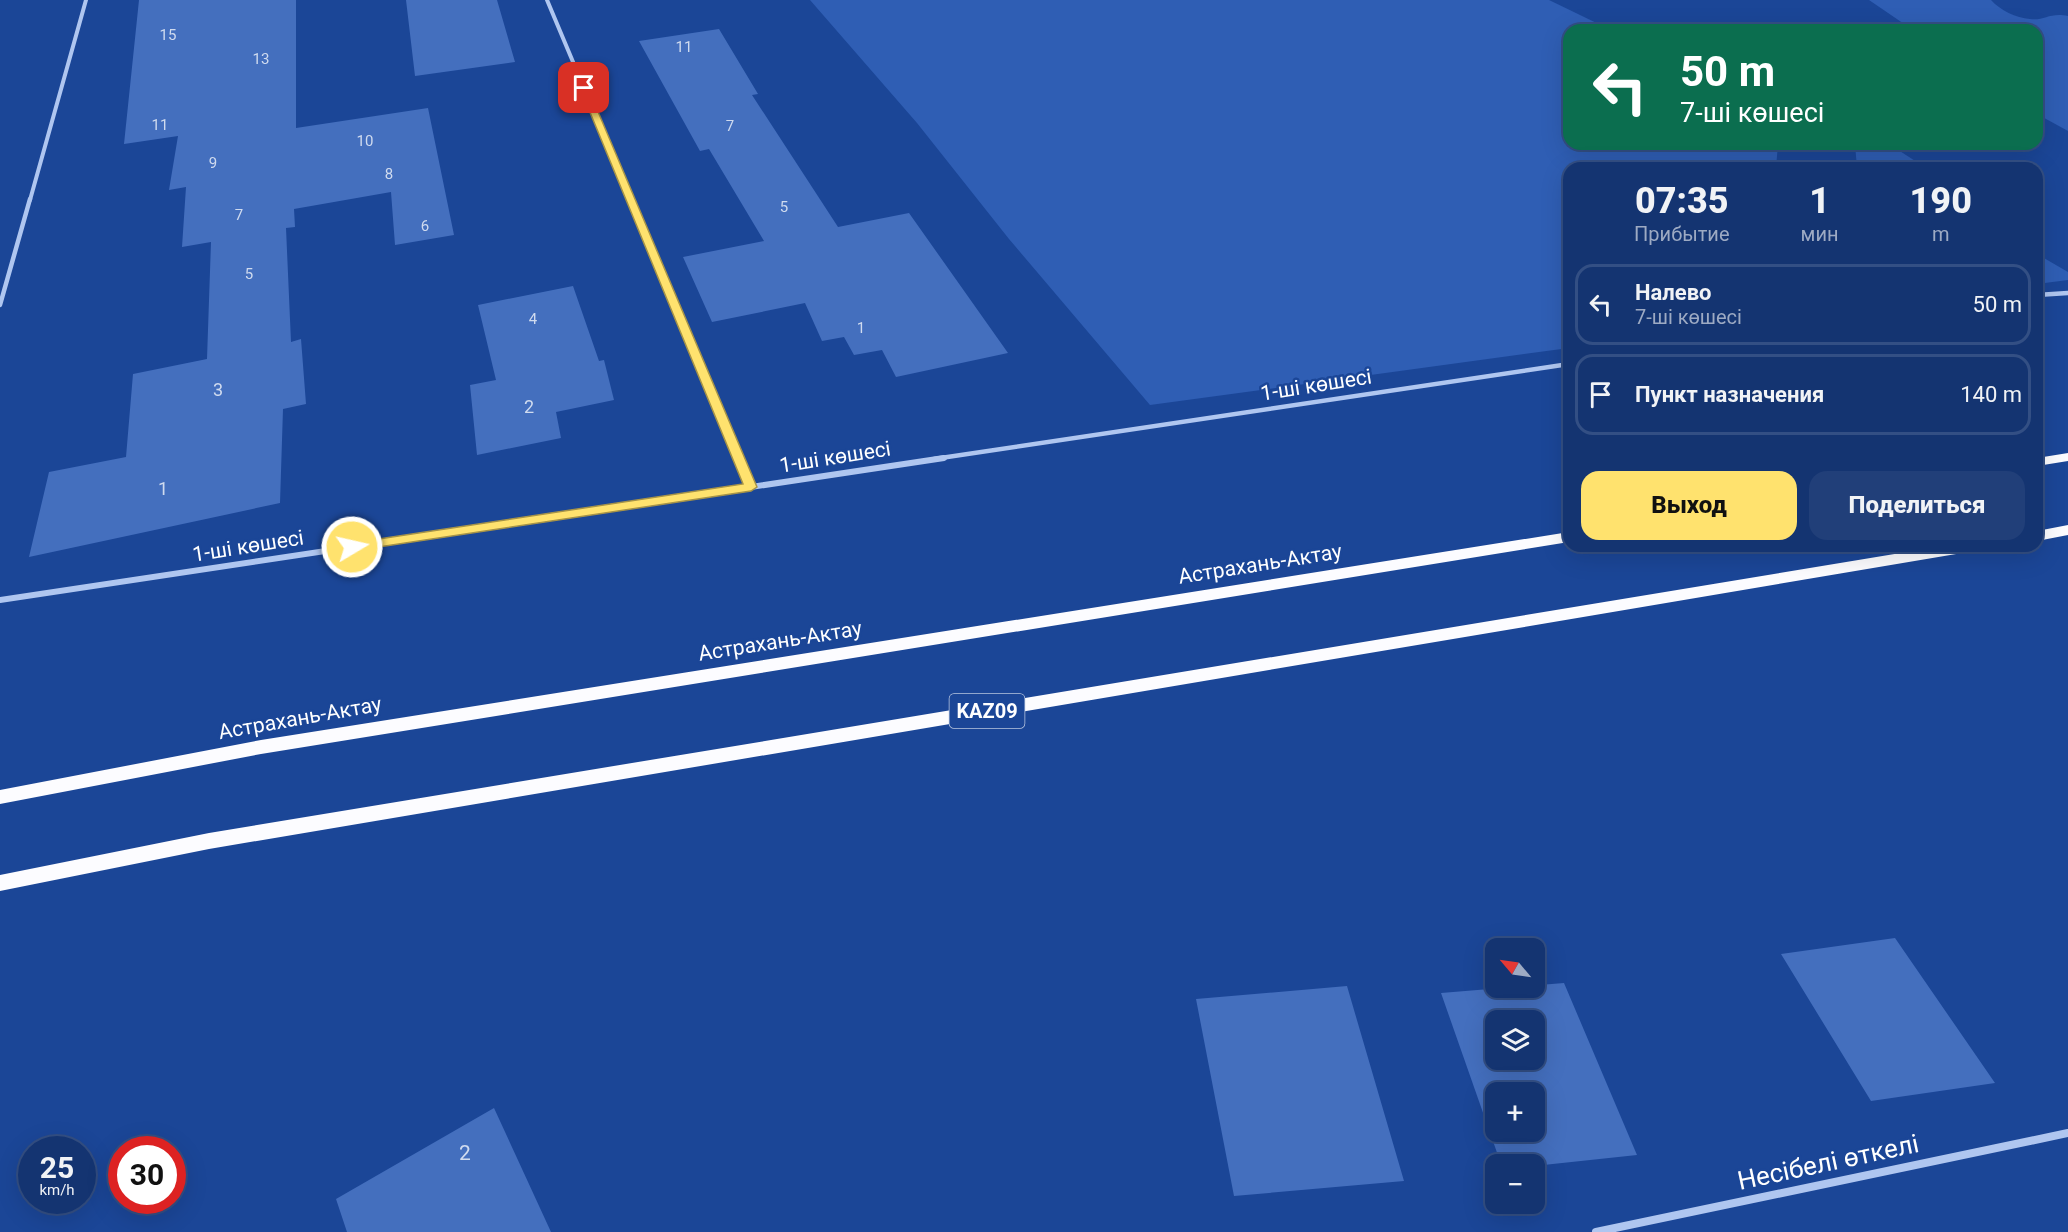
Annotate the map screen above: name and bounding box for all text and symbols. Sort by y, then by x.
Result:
house number: 15 [160,26,176,44]
house number: 11 [676,38,692,56]
text: 50 m [1680,47,1775,96]
icon: left [1581,48,1659,126]
house number: 13 [253,50,269,68]
pin [558,62,609,113]
icon: arrive [567,71,600,104]
text: 7-шi көшесі [1680,97,1824,129]
house number: 11 [152,116,168,134]
house number: 7 [726,117,734,135]
house number: 10 [357,132,373,150]
house number: 9 [209,154,217,172]
house number: 8 [385,165,393,183]
text: 07:35 [1635,180,1729,222]
text: 1 [1809,180,1830,222]
text: 190 [1910,180,1972,222]
house number: 5 [780,198,788,216]
house number: 7 [235,206,243,224]
house number: 6 [421,217,429,235]
text: Прибытие [1634,222,1730,246]
text: мин [1801,222,1839,246]
text: m [1932,222,1950,246]
house number: 5 [245,265,253,283]
text: Налево [1635,280,1712,305]
icon: left [1584,288,1617,321]
text: 50 m [1973,292,2022,317]
text: 7-шi көшесі [1635,305,1742,329]
house number: 4 [529,310,538,328]
house number: 1 [857,319,865,337]
street label: 1-шi көшесі [1259,364,1373,406]
icon: arrive [1584,378,1617,411]
house number: 3 [213,379,223,400]
text: Пункт назначения [1635,382,1824,407]
text: 140 m [1960,382,2022,407]
house number: 2 [524,396,534,417]
street label: 1-шi көшесі [778,436,892,478]
button: Выход [1581,471,1797,540]
button: Поделиться [1809,471,2025,540]
house number: 1 [158,478,168,499]
position arrow [320,515,384,579]
street label: 1-шi көшесі [191,525,305,567]
street label: Астрахань-Актау [1176,539,1344,589]
street label: Астрахань-Актау [696,616,864,666]
street label: Астрахань-Актау [216,692,384,744]
road number: KAZ09 [950,694,1024,728]
north arrow [1485,938,1545,998]
map controls [1485,938,1545,1214]
button: layers [1485,1010,1545,1070]
button: + [1485,1082,1545,1142]
street label: Несібелі өткелі [1735,1128,1921,1196]
speed limit sign: 30 [108,1136,186,1214]
house number: 2 [459,1141,471,1165]
text: 25 [40,1150,74,1185]
button: − [1485,1154,1545,1214]
text: km/h [39,1181,75,1199]

